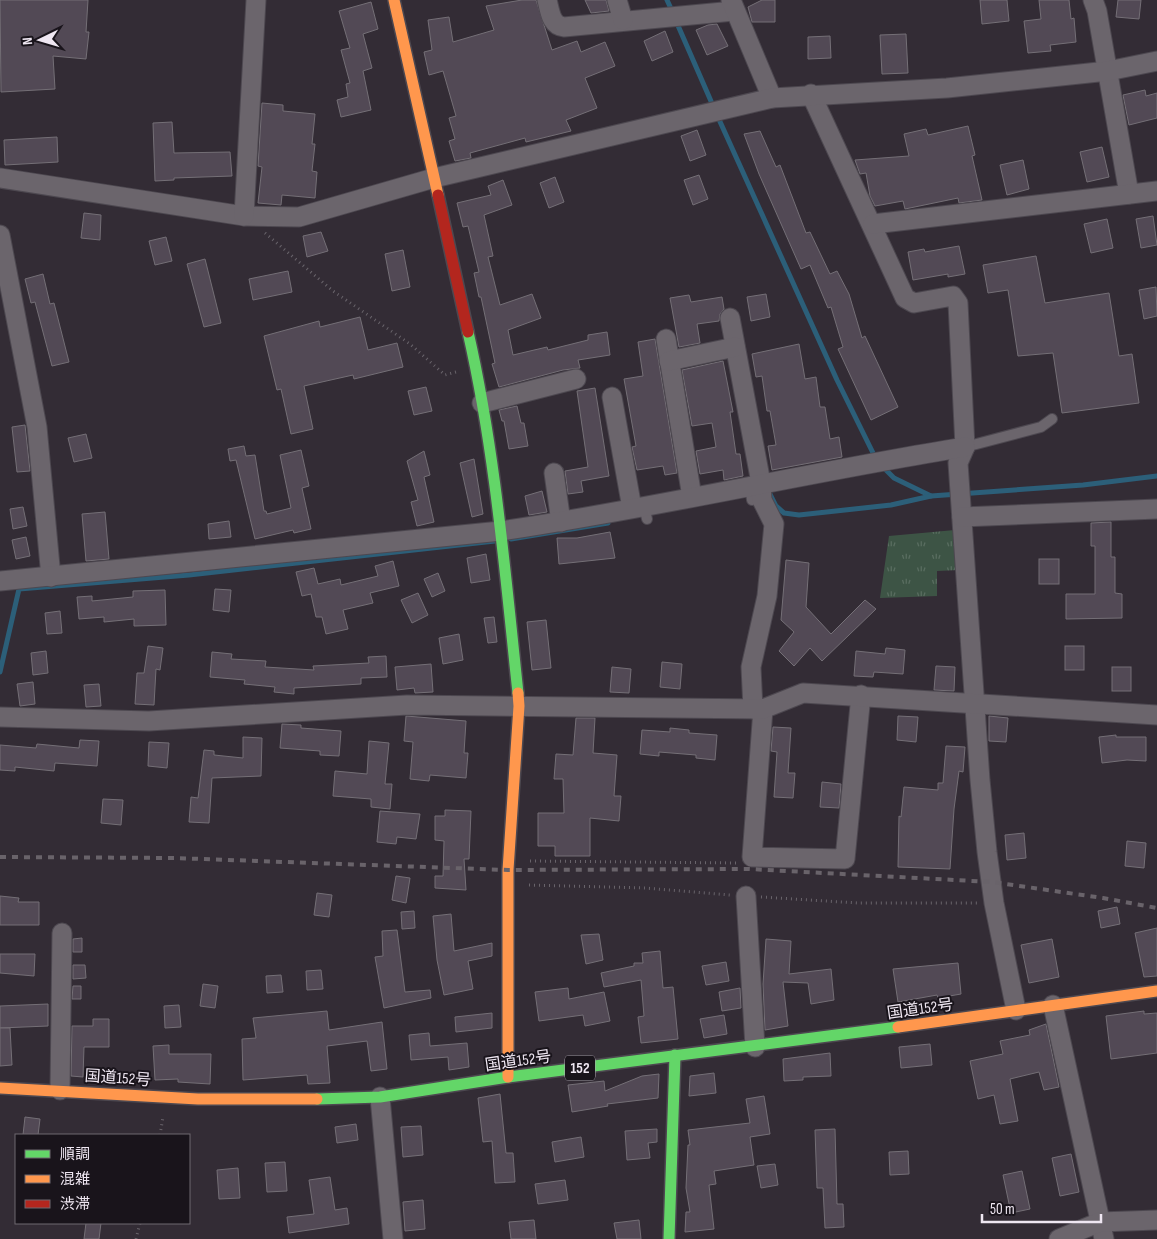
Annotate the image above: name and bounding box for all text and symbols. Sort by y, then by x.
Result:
north arrow [15,15,65,65]
text: N [19,37,36,46]
street label: 国道152号 [886,995,955,1024]
street label: 国道152号 [484,1047,553,1076]
road number: 152 [565,1056,595,1080]
street label: 国道152号 [84,1067,152,1090]
legend [15,1134,190,1224]
text: 順調 [60,1145,90,1164]
text: 混雑 [60,1170,90,1189]
scale bar [982,1192,1101,1224]
text: 渋滞 [60,1195,90,1214]
text: 50 m [990,1200,1015,1219]

